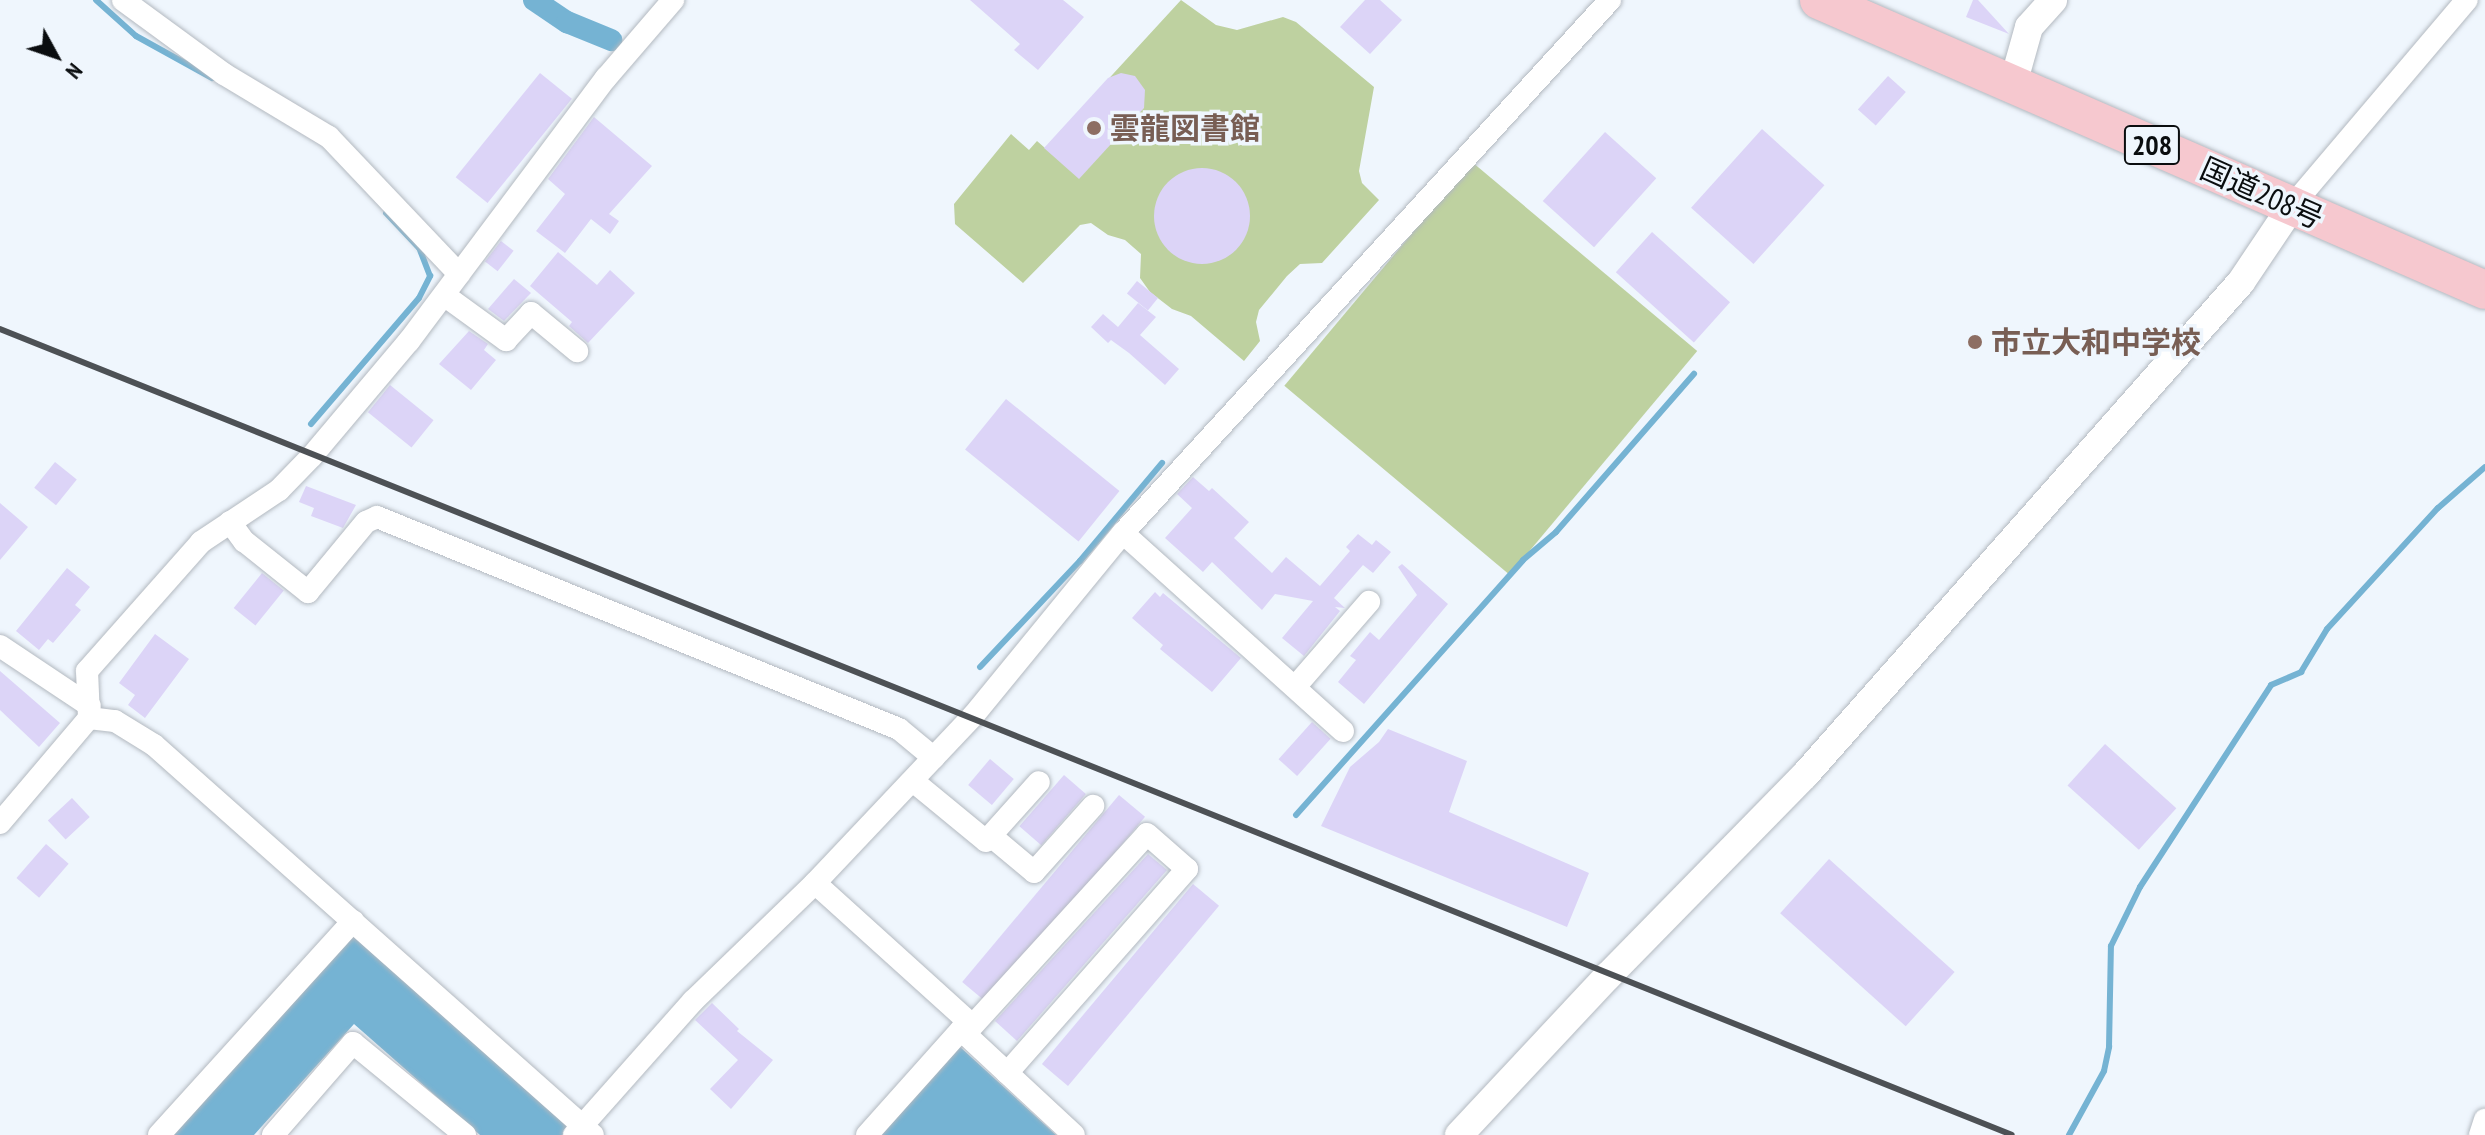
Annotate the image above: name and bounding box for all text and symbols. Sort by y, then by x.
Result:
north arrow [16,16,96,96]
text: N [60,58,89,85]
place label: 雲龍図書館 [1110,110,1260,146]
marker: 雲龍図書館 [1085,119,1103,137]
road number: 208 [2122,121,2182,169]
street label: 国道208号 [2195,150,2329,236]
place label: 市立大和中学校 [1991,324,2201,360]
marker: 市立大和中学校 [1966,333,1984,351]

